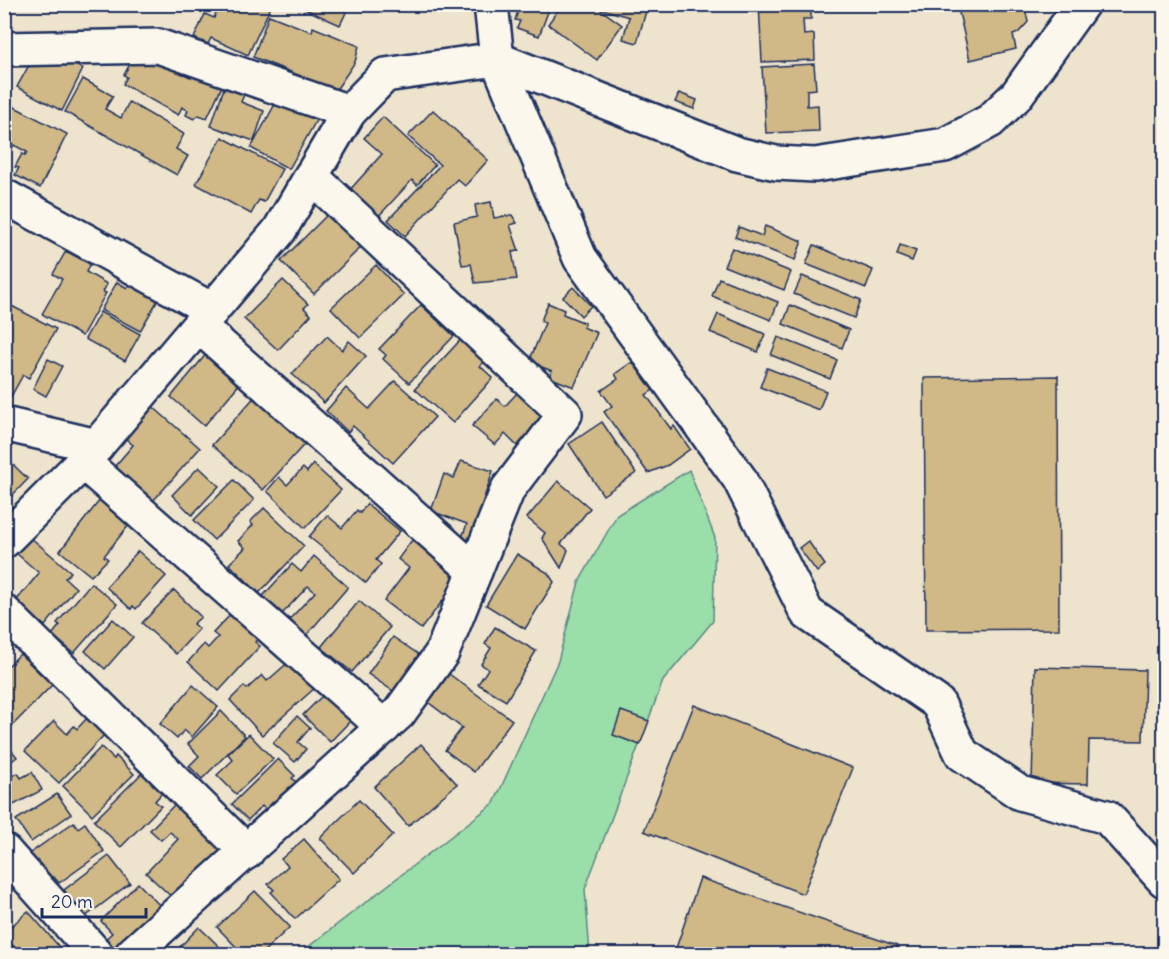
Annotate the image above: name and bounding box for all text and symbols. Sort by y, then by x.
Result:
scale bar [42,881,146,919]
text: 20 m [51,890,93,913]

